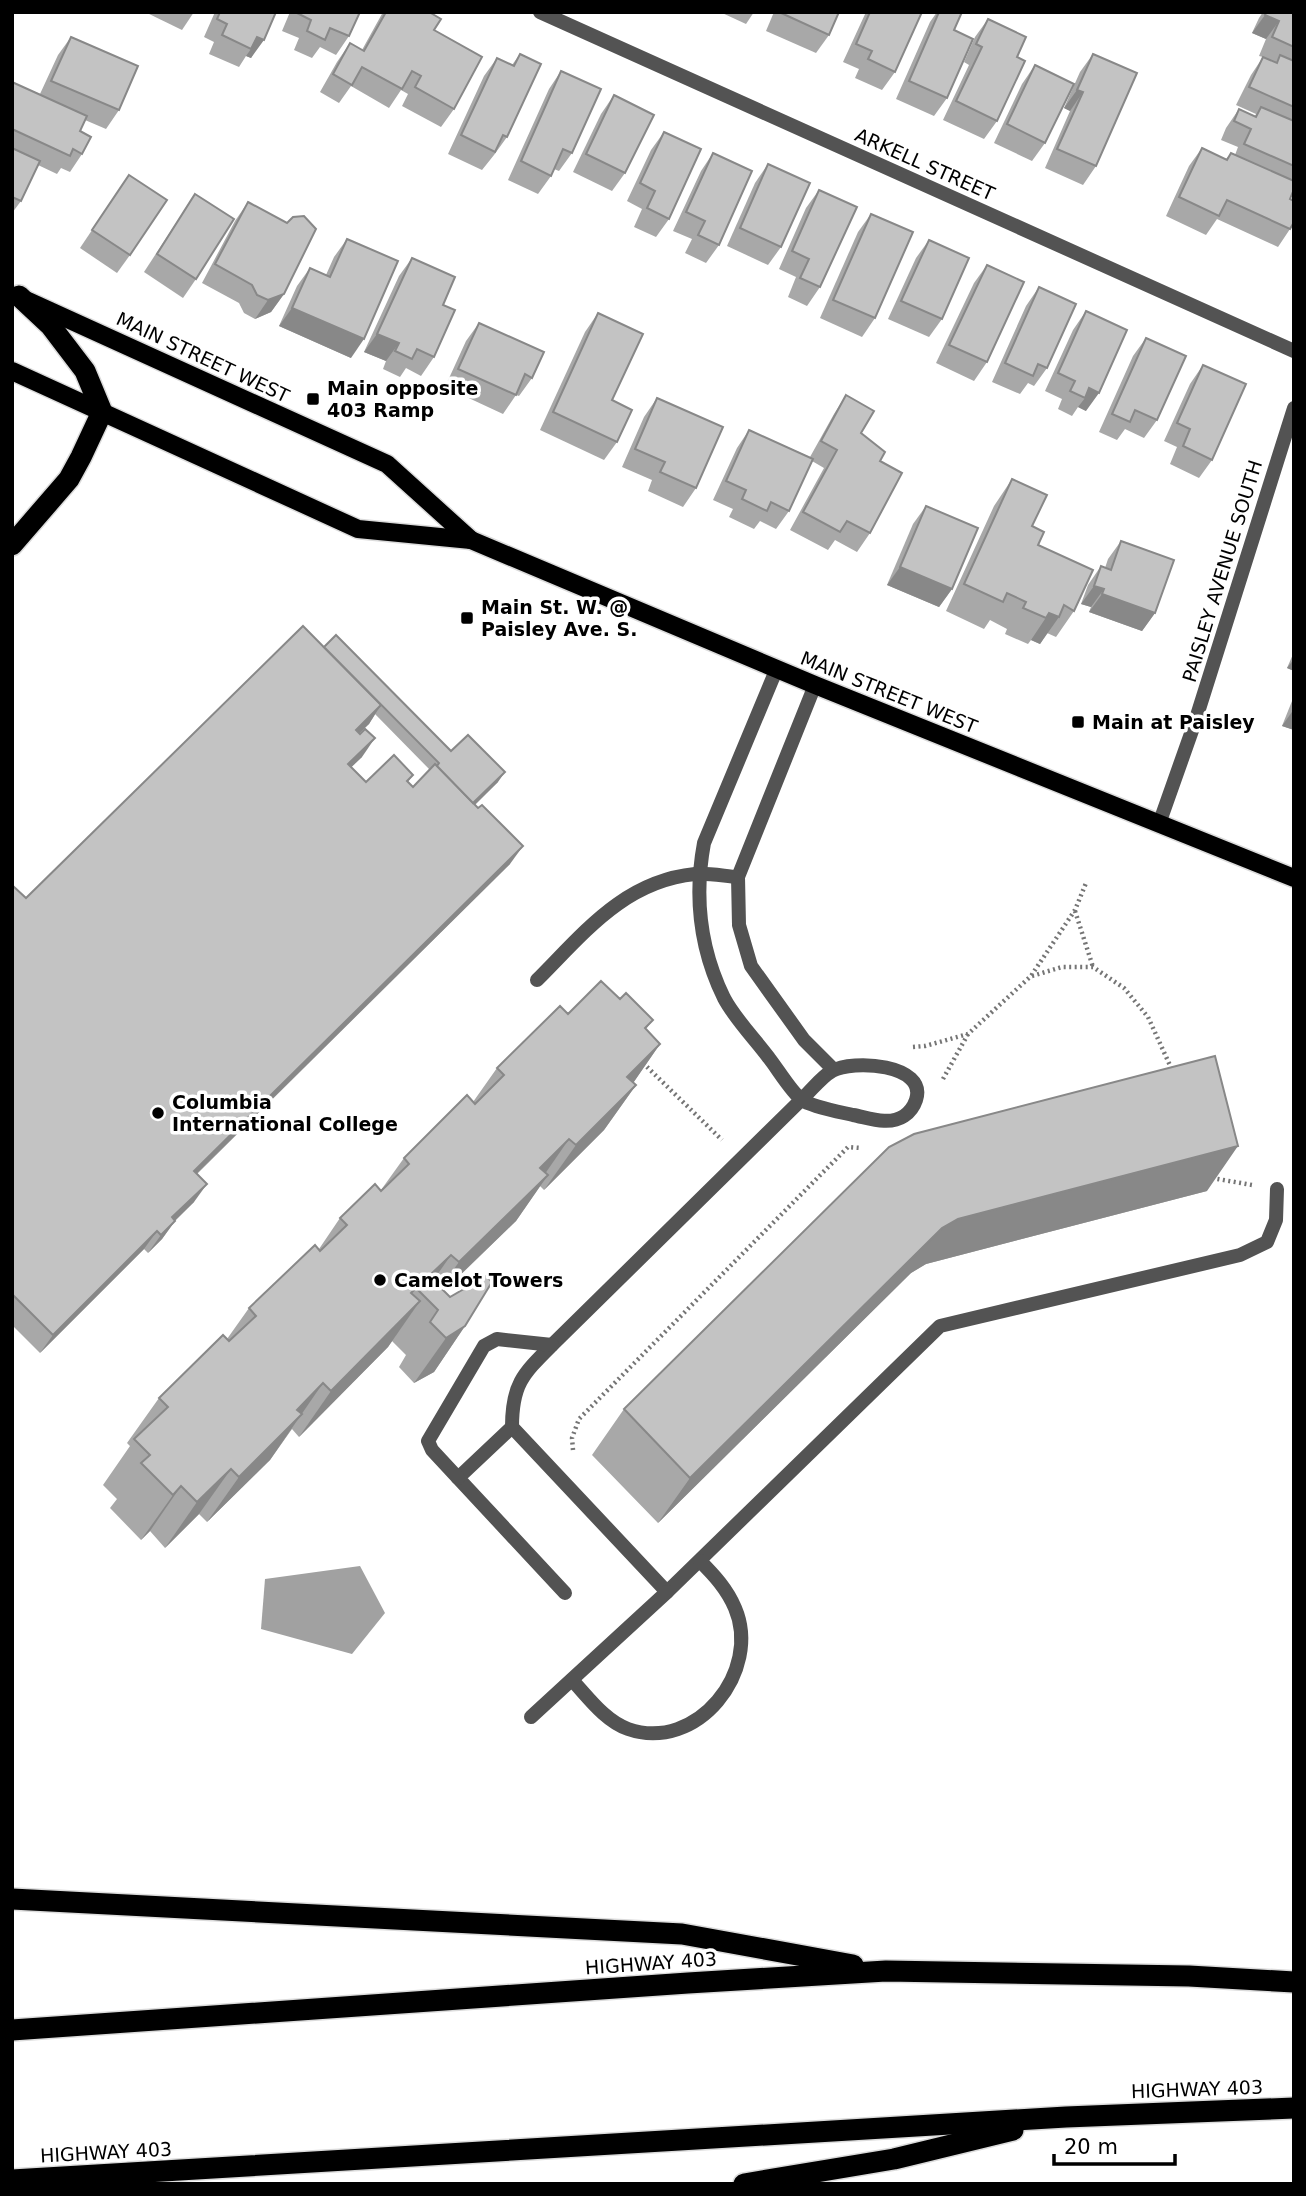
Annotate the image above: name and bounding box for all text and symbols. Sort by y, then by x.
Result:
street label: ARKELL STREET [852,123,999,205]
street label: MAIN STREET WEST [113,307,293,407]
place label: Main opposite 403 Ramp [327,377,478,421]
marker: Main opposite 403 Ramp [305,391,321,407]
street label: PAISLEY AVENUE SOUTH [1178,457,1266,685]
place label: Main St. W. @ Paisley Ave. S. [481,596,638,640]
marker: Main St. W. @ Paisley Ave. S. [459,610,475,626]
street label: MAIN STREET WEST [798,647,981,738]
place label: Main at Paisley [1092,711,1255,733]
marker: Main at Paisley [1070,714,1086,730]
place label: Columbia International College [172,1091,398,1135]
marker: Columbia International College [150,1105,166,1121]
place label: Camelot Towers [394,1269,563,1291]
marker: Camelot Towers [372,1272,388,1288]
street label: HIGHWAY 403 [584,1947,718,1979]
street label: HIGHWAY 403 [1131,2076,1263,2102]
scale bar [1054,2122,1175,2166]
text: 20 m [1064,2135,1118,2159]
street label: HIGHWAY 403 [39,2138,173,2166]

